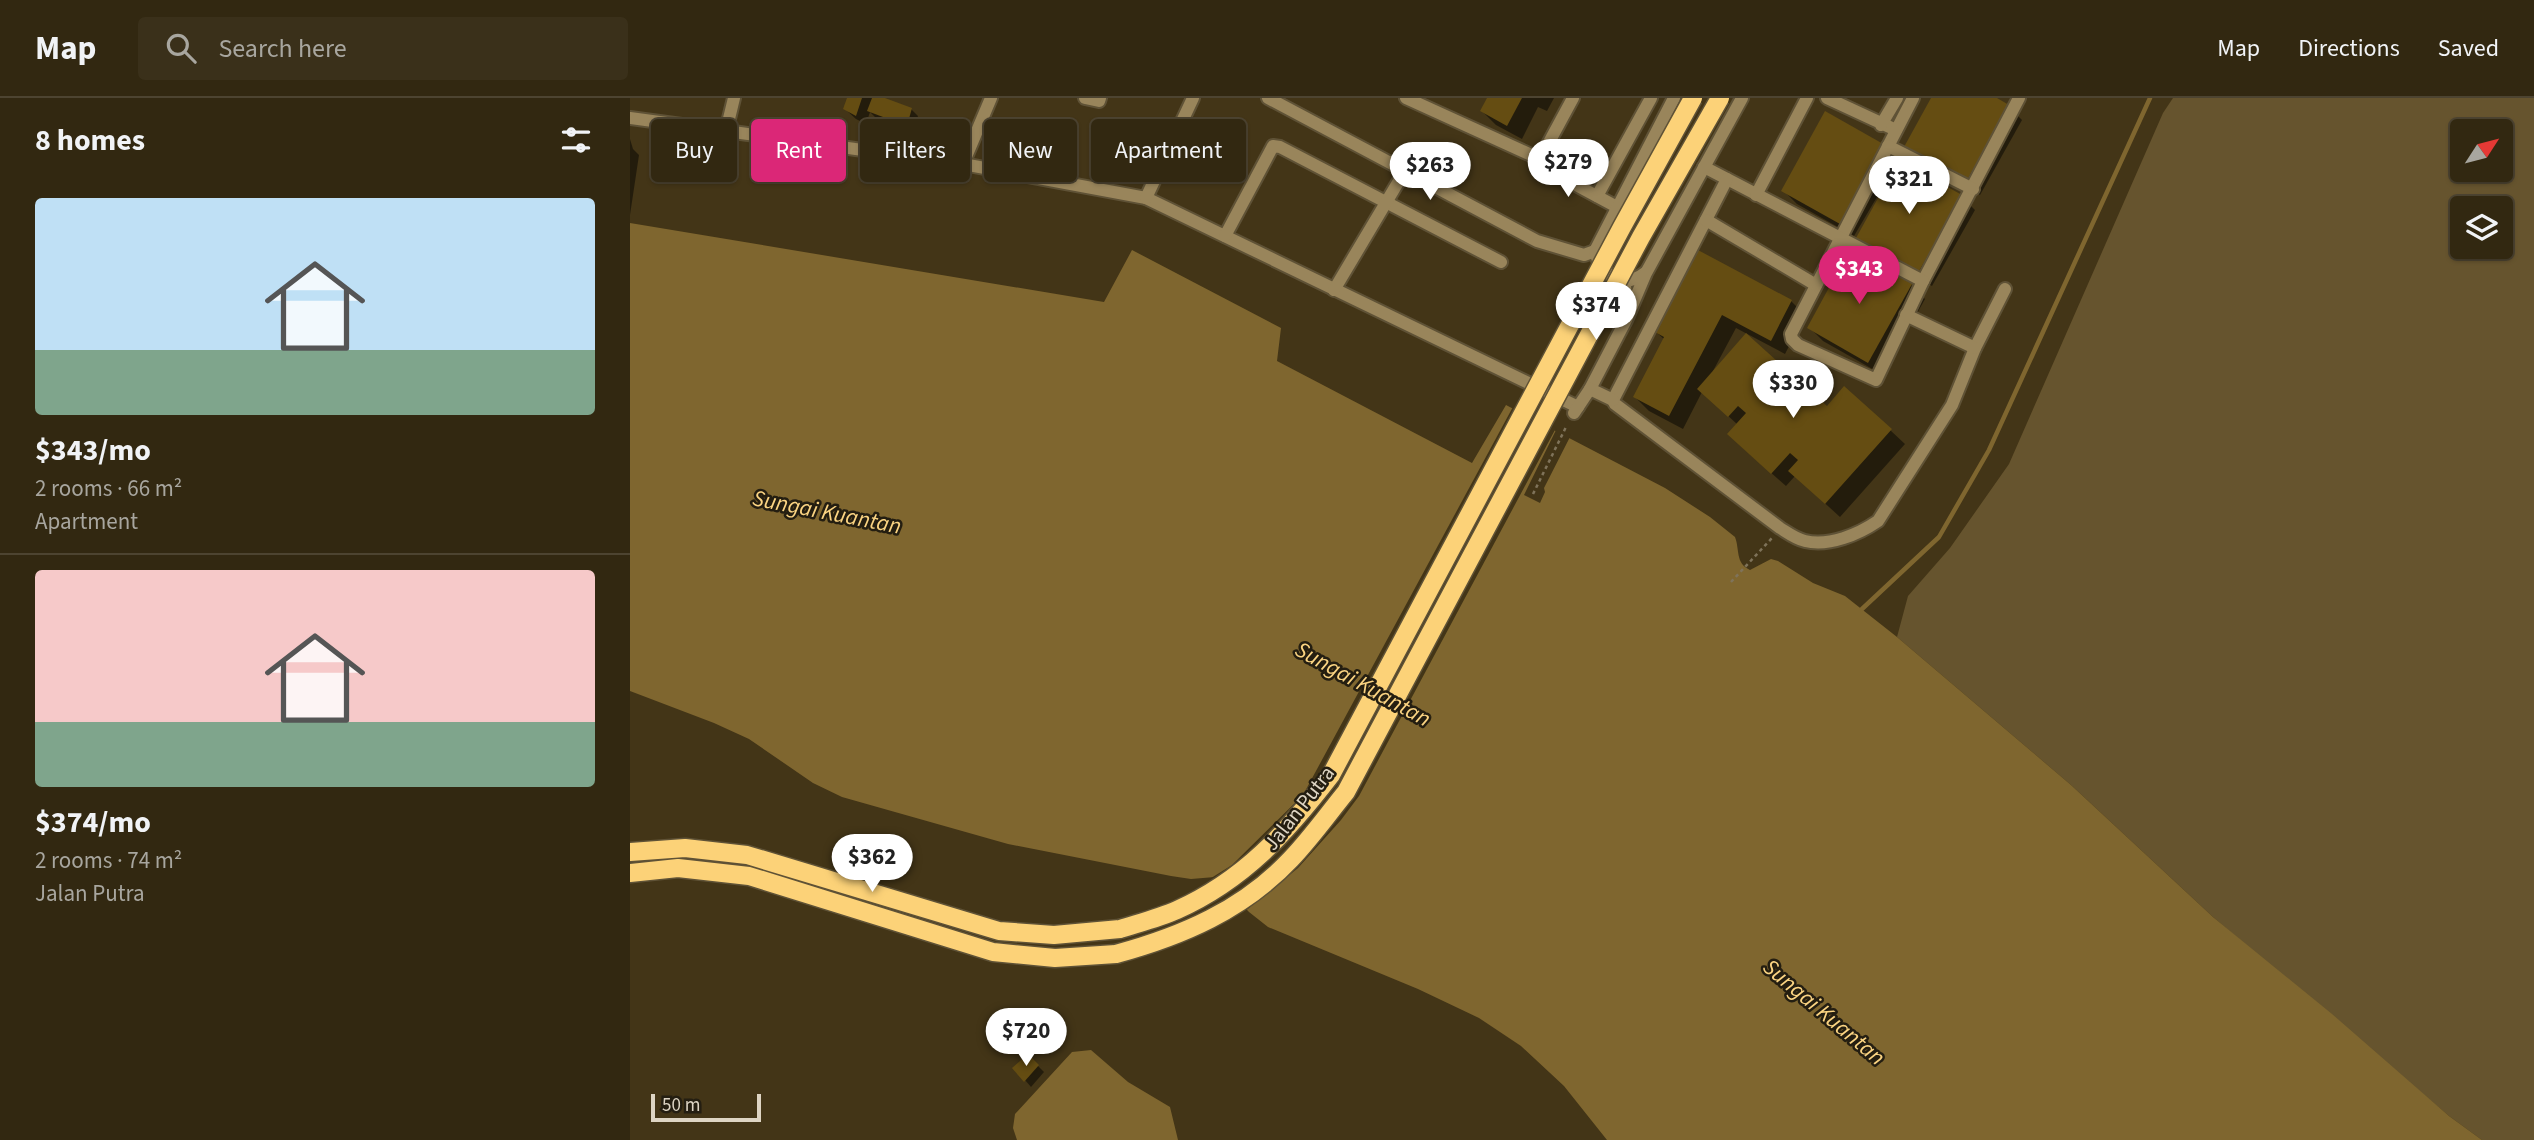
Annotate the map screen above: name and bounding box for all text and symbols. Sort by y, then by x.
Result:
search box [138,17,628,80]
text: Map [35,25,96,72]
icon: search [162,29,200,67]
text: Search here [218,30,347,67]
text: Map [2217,31,2260,66]
text: Directions [2298,31,2400,66]
text: Saved [2438,31,2499,66]
text: 8 homes [35,119,145,162]
chip: Buy [651,119,737,182]
chip: Rent [751,119,846,182]
chip: Filters [860,119,970,182]
chip: New [984,119,1077,182]
chip: Apartment [1091,119,1246,182]
north arrow [2450,119,2513,182]
map controls [2450,119,2513,259]
icon: filters [557,121,595,159]
pin: $279 [1527,140,1609,199]
pin: $263 [1389,142,1471,202]
text: $279 [1544,145,1592,178]
text: $263 [1406,148,1454,181]
pin: $321 [1868,156,1950,216]
text: $321 [1885,162,1933,195]
button: layers [2450,196,2513,259]
icon: home [252,243,378,369]
pin: $343 [1818,246,1900,306]
text: $343 [1835,252,1883,285]
pin: $374 [1555,282,1637,342]
text: $374 [1572,288,1620,321]
pin: $330 [1752,360,1834,420]
text: $330 [1769,366,1817,399]
text: $343/mo [35,429,151,472]
text: 2 rooms · 66 m² [35,472,182,505]
water label: Sungai Kuantan [750,481,904,543]
text: Apartment [35,505,138,538]
icon: home [252,615,378,741]
water label: Sungai Kuantan [1289,633,1437,735]
street label: Jalan Putra [1256,759,1342,857]
text: $374/mo [35,801,151,844]
pin: $362 [831,834,913,894]
text: $362 [848,840,896,873]
text: 2 rooms · 74 m² [35,844,182,877]
text: Jalan Putra [35,877,145,910]
water label: Sungai Kuantan [1756,951,1892,1073]
pin: $720 [985,1009,1067,1068]
text: $720 [1002,1014,1050,1047]
scale bar [651,1091,761,1123]
text: 50 m [662,1092,700,1119]

